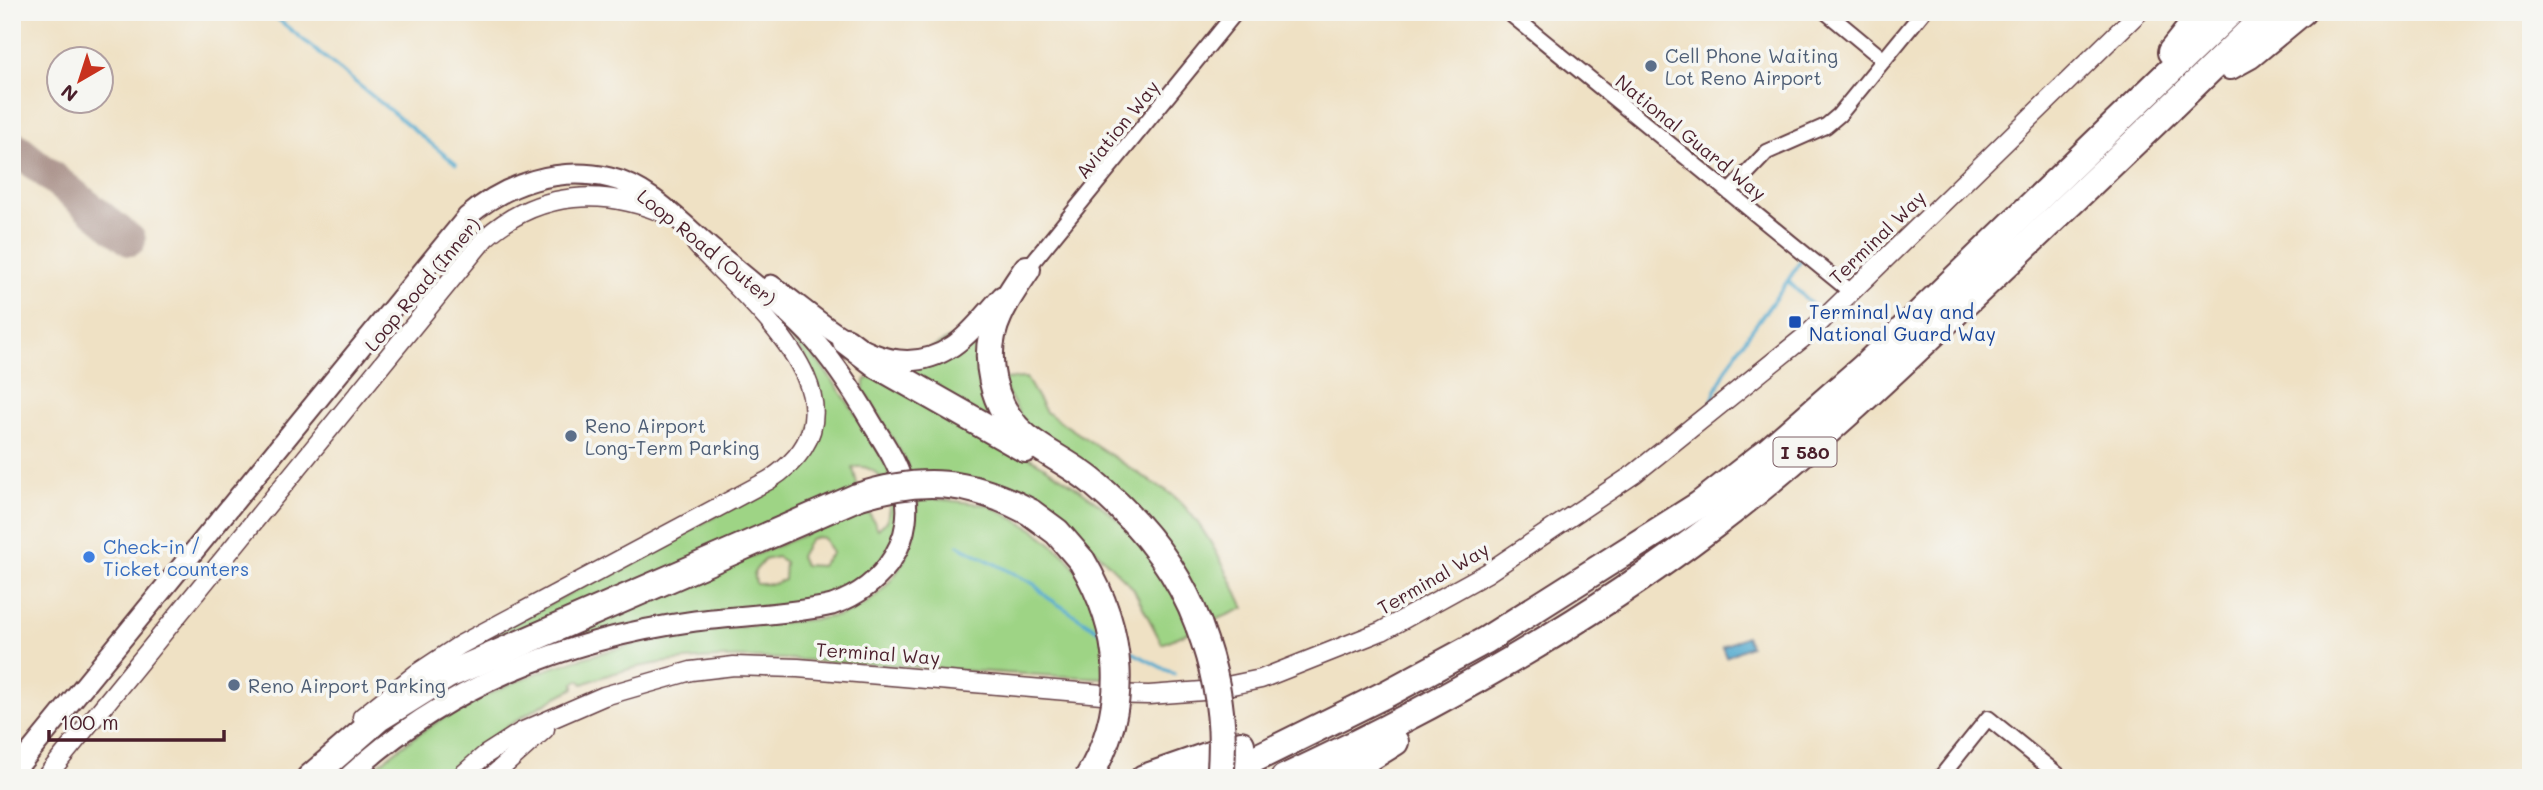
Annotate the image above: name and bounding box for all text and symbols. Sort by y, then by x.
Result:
place label: Cell Phone Waiting Lot Reno Airport [1665,43,1838,90]
north arrow [46,46,116,116]
marker: Cell Phone Waiting Lot Reno Airport [1643,58,1659,74]
street label: National Guard Way [1610,68,1772,206]
street label: Aviation Way [1070,75,1164,183]
text: N [56,79,82,108]
street label: Loop Road (Outer) [632,183,782,311]
street label: Terminal Way [1824,185,1930,289]
street label: Loop Road (Inner) [359,212,485,356]
place label: Terminal Way and National Guard Way [1809,299,1996,346]
marker: Terminal Way and National Guard Way [1787,314,1803,330]
place label: Reno Airport Long-Term Parking [585,413,759,460]
marker: Reno Airport Long-Term Parking [563,428,579,444]
road number: I 580 [1773,438,1836,466]
place label: Check-in / Ticket counters [103,534,249,581]
street label: Terminal Way [1373,536,1493,620]
marker: Check-in / Ticket counters [81,549,97,565]
street label: Terminal Way [815,636,941,670]
place label: Reno Airport Parking [248,673,446,698]
marker: Reno Airport Parking [226,677,242,693]
scale bar [49,699,224,743]
text: 100 m [60,708,119,735]

